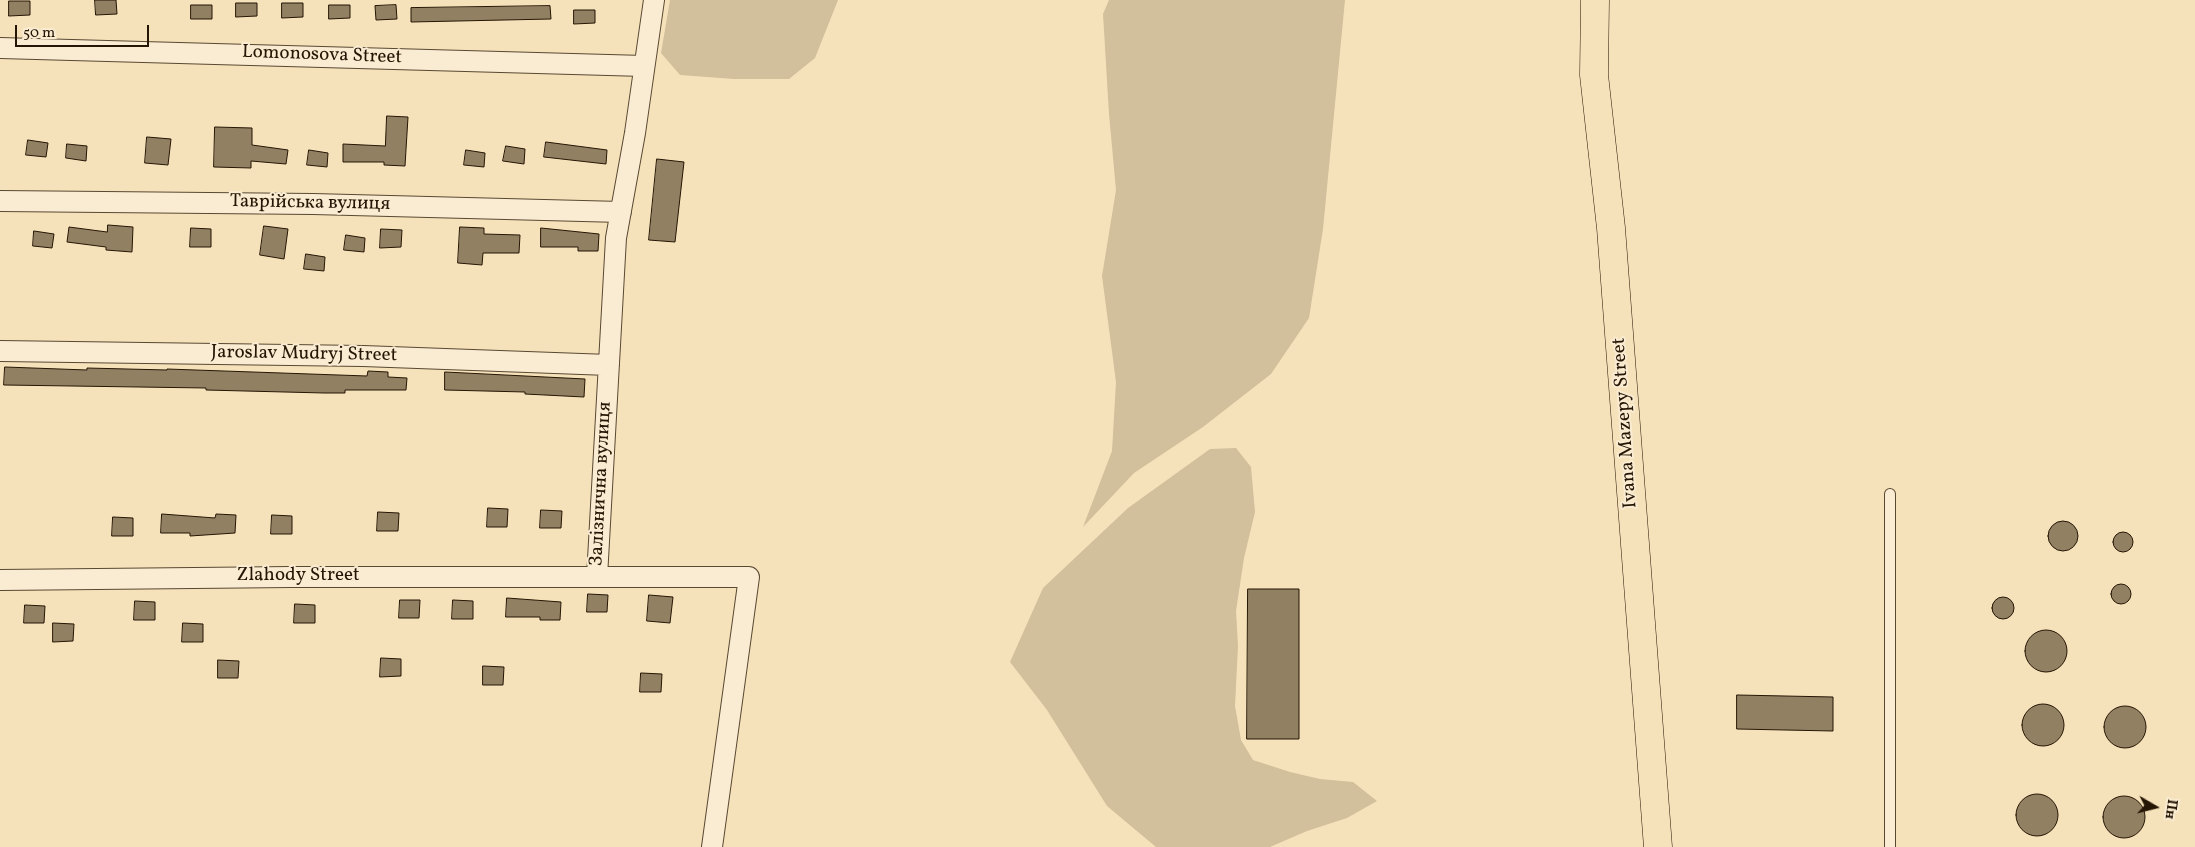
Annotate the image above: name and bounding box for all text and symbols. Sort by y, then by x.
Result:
scale bar [18,15,151,47]
text: 50 m [23,23,55,44]
street label: Lomonosova Street [242,42,402,70]
street label: Таврійська вулиця [230,191,390,217]
street label: Ivana Mazepy Street [1609,337,1643,509]
street label: Jaroslav Mudryj Street [211,342,397,368]
street label: Залізнична вулиця [586,401,618,567]
street label: Zlahody Street [236,566,360,588]
north arrow [2130,782,2180,832]
text: Пн [2160,798,2181,820]

